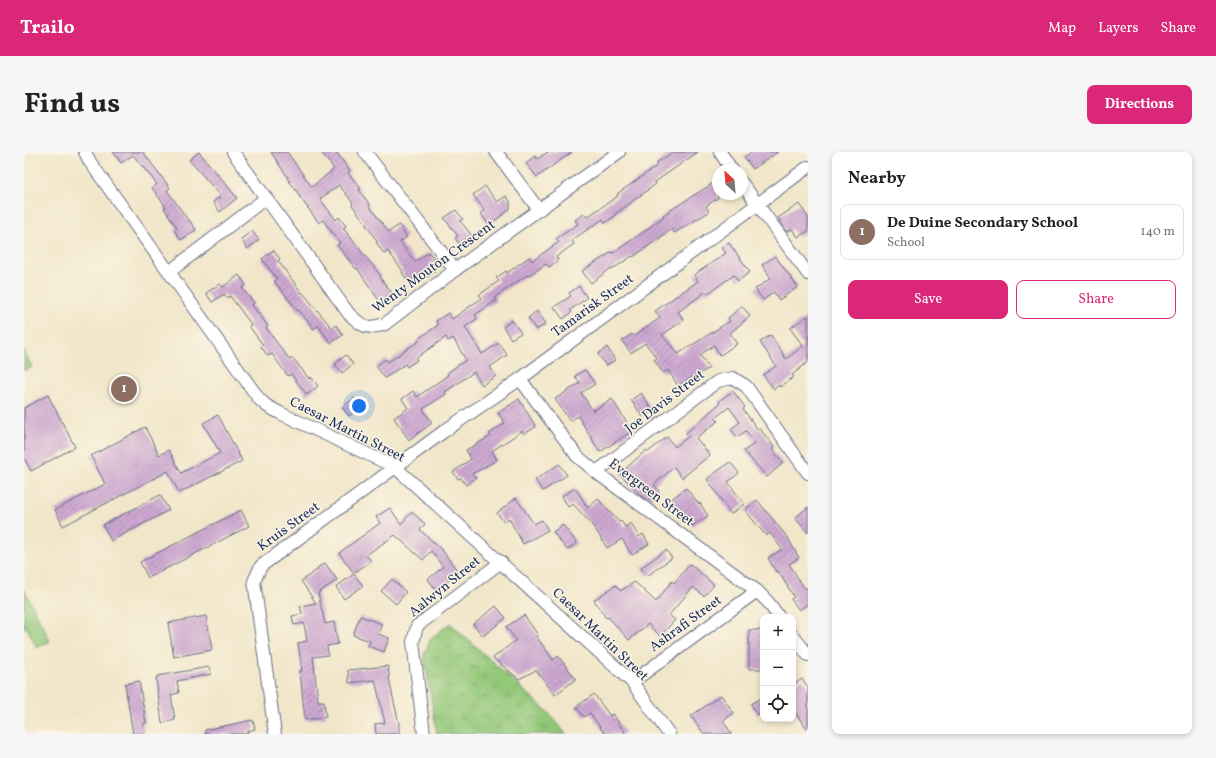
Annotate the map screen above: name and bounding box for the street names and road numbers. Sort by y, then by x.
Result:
street label: Wenty Mouton Crescent [369,216,500,318]
street label: Tamarisk Street [548,270,638,342]
street label: Joe Davis Street [621,366,709,438]
street label: Caesar Martin Street [286,393,408,467]
street label: Evergreen Street [604,455,698,531]
street label: Kruis Street [254,498,324,556]
street label: Aalwyn Street [405,552,485,622]
street label: Caesar Martin Street [548,584,652,686]
street label: Ashrafi Street [646,591,726,657]

